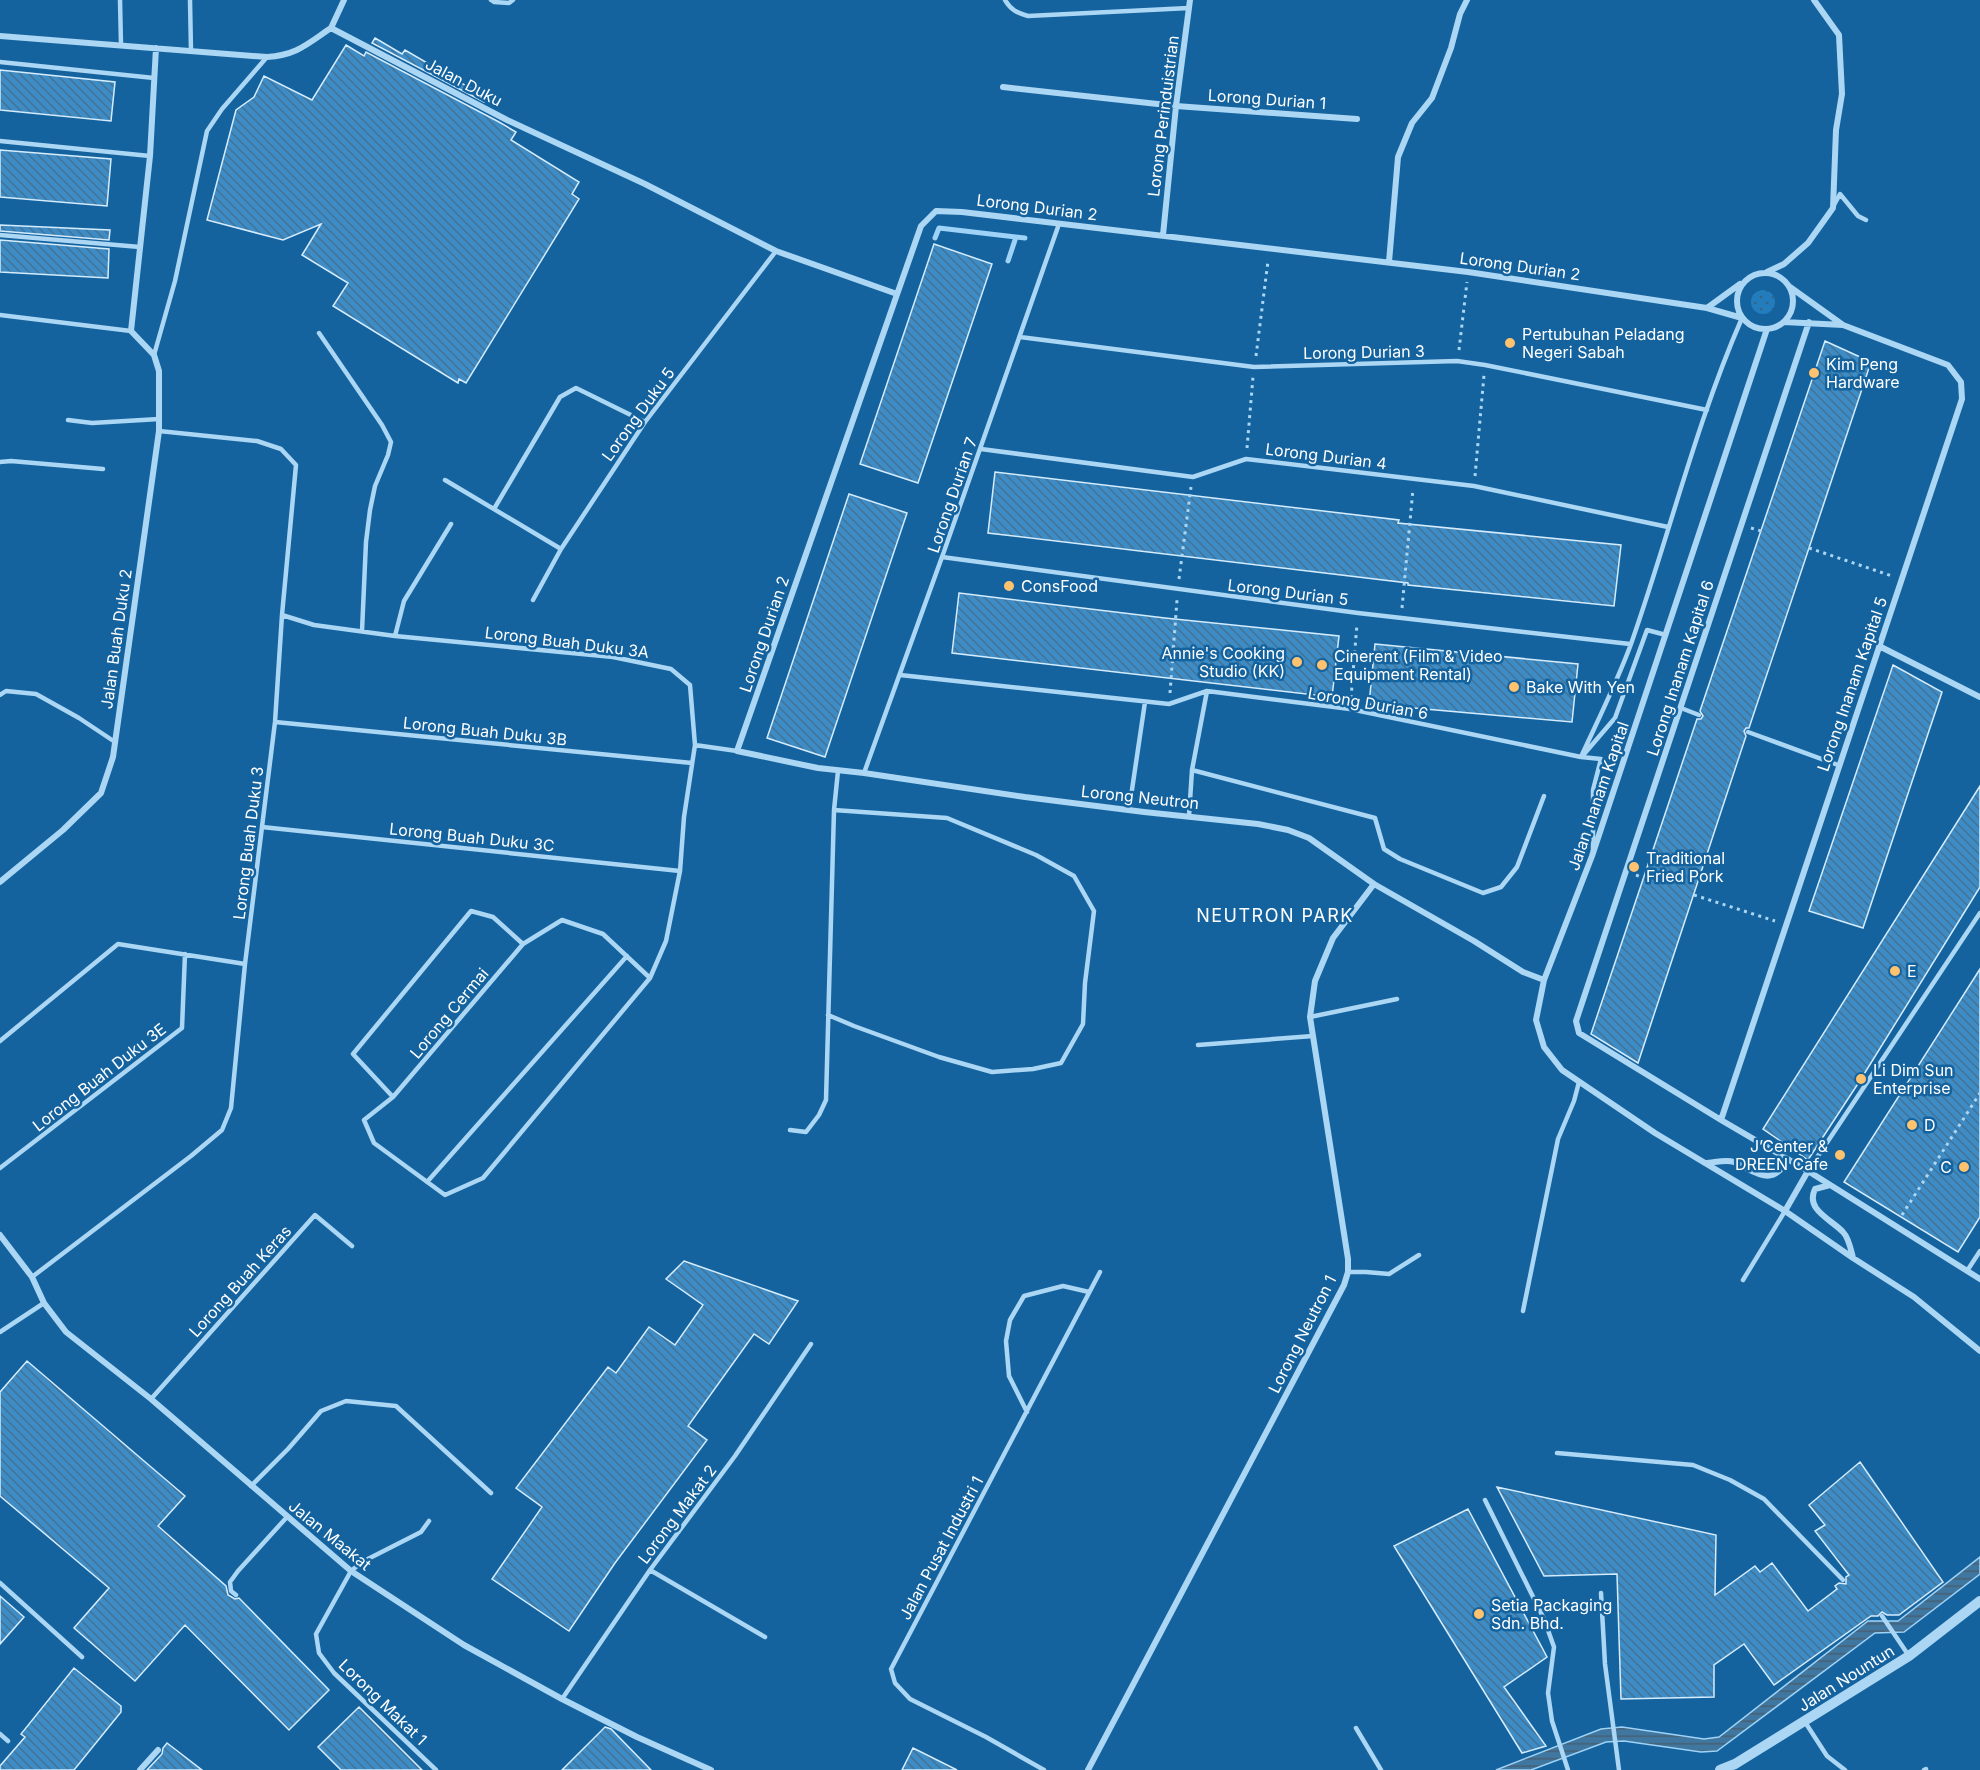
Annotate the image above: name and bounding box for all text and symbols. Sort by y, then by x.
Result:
street label: Lorong Perinduistrian [1143,34,1183,198]
street label: Jalan Duku [422,53,506,111]
street label: Lorong Durian 1 [1207,85,1327,113]
street label: Lorong Durian 2 [975,190,1099,224]
street label: Lorong Durian 2 [1458,248,1582,284]
place label: Pertubuhan Peladang Negeri Sabah [1522,324,1684,362]
marker: Pertubuhan Peladang Negeri Sabah [1503,336,1517,350]
street label: Lorong Durian 3 [1303,341,1425,363]
place label: Kim Peng Hardware [1826,354,1900,392]
street label: Lorong Duku 5 [597,363,679,465]
marker: Kim Peng Hardware [1807,366,1821,380]
street label: Lorong Durian 7 [923,435,981,555]
street label: Lorong Durian 4 [1264,439,1388,473]
street label: Jalan Buah Duku 2 [96,568,136,710]
street label: Lorong Durian 2 [735,573,793,695]
street label: Lorong Durian 5 [1226,575,1350,609]
place label: ConsFood [1021,576,1098,596]
street label: Lorong Inanam Kapital 6 [1642,578,1718,758]
marker: ConsFood [1002,579,1016,593]
street label: Lorong Inanam Kapital 5 [1813,594,1891,774]
street label: Lorong Buah Duku 3A [484,622,650,662]
place label: Annie's Cooking Studio (KK) [1162,643,1285,681]
place label: Cinerent (Film & Video Equipment Rental) [1334,646,1503,684]
marker: Annie's Cooking Studio (KK) [1290,655,1304,669]
marker: Cinerent (Film & Video Equipment Rental) [1315,658,1329,672]
place label: Bake With Yen [1526,677,1635,697]
marker: Bake With Yen [1507,680,1521,694]
street label: Lorong Durian 6 [1306,683,1430,723]
street label: Lorong Buah Duku 3B [402,712,568,750]
street label: Jalan Inanam Kapital [1563,719,1633,873]
street label: Lorong Buah Duku 3 [229,765,267,921]
street label: Lorong Neutron [1080,781,1200,813]
street label: Lorong Buah Duku 3C [388,818,556,856]
place label: Traditional Fried Pork [1646,848,1725,886]
marker: Traditional Fried Pork [1627,860,1641,874]
district label: NEUTRON PARK [1196,905,1354,926]
place label: E [1907,961,1917,981]
street label: Lorong Cermai [405,964,493,1062]
marker: E [1888,964,1902,978]
street label: Lorong Buah Duku 3E [28,1019,170,1135]
place label: Li Dim Sun Enterprise [1873,1060,1954,1098]
marker: Li Dim Sun Enterprise [1854,1072,1868,1086]
place label: D [1924,1115,1936,1135]
marker: D [1905,1118,1919,1132]
place label: J’Center & DREEN Cafe [1735,1136,1829,1174]
marker: J’Center & DREEN Cafe [1833,1148,1847,1162]
place label: C [1940,1157,1952,1177]
marker: C [1957,1160,1971,1174]
street label: Lorong Buah Keras [185,1221,295,1341]
street label: Lorong Neutron 1 [1264,1272,1340,1396]
street label: Lorong Makat 2 [633,1461,721,1567]
street label: Jalan Pusat Industri 1 [895,1473,987,1623]
street label: Jalan Maakat [285,1496,375,1574]
place label: Setia Packaging Sdn. Bhd. [1491,1595,1612,1633]
marker: Setia Packaging Sdn. Bhd. [1472,1607,1486,1621]
street label: Jalan Nountun [1794,1640,1898,1716]
street label: Lorong Makat 1 [335,1655,431,1749]

